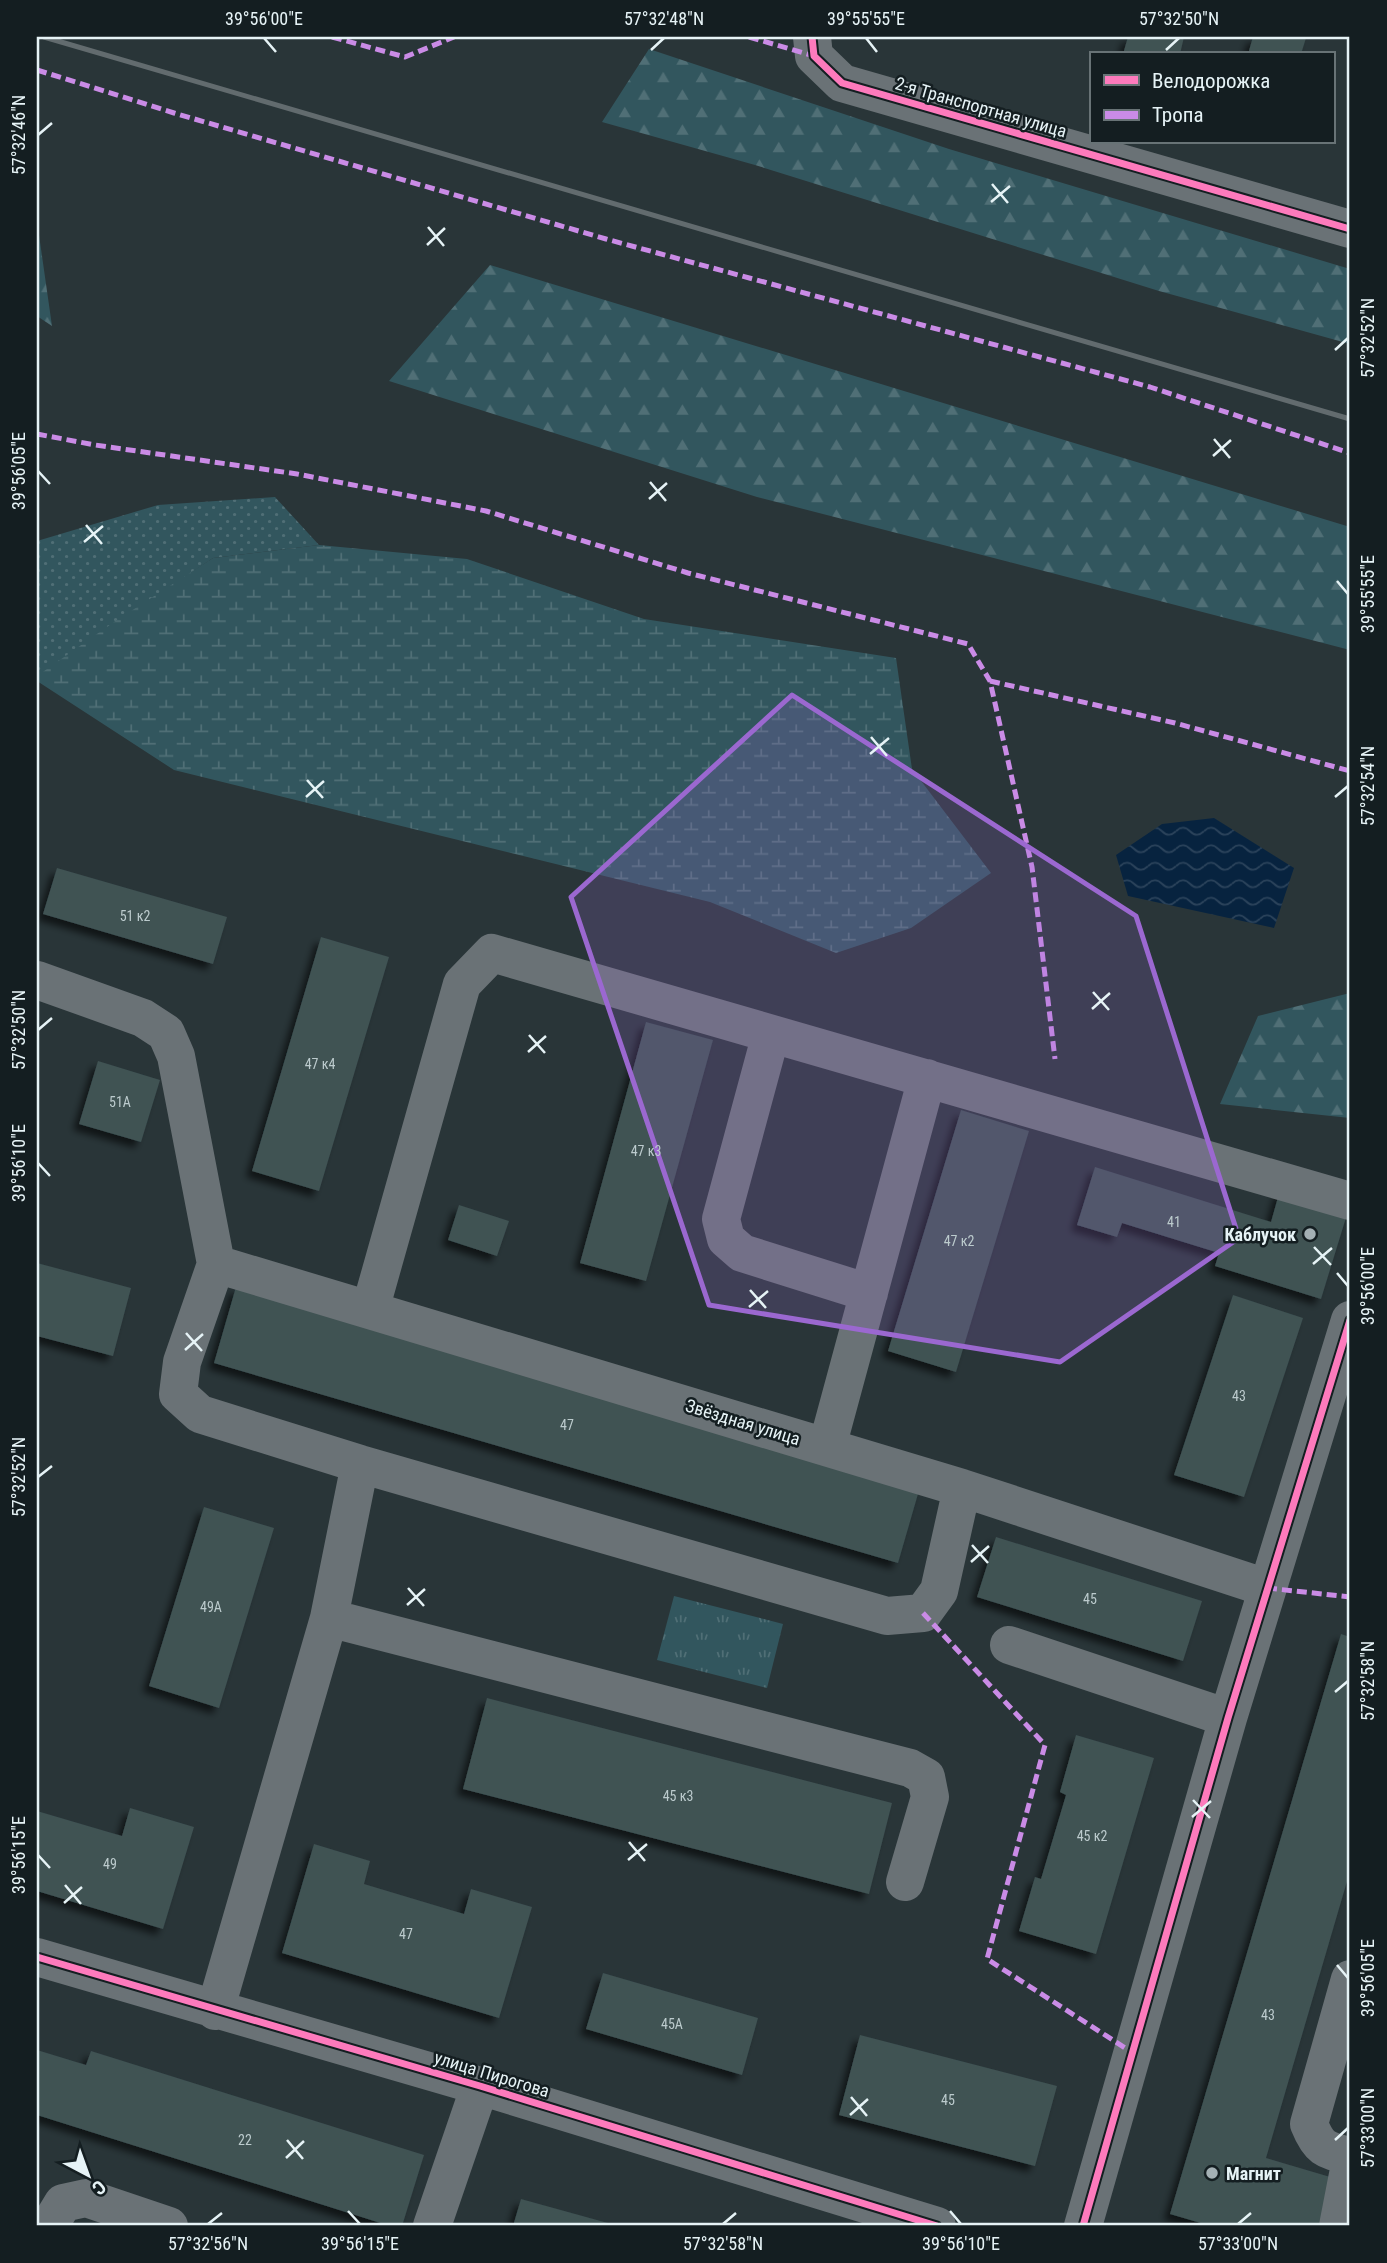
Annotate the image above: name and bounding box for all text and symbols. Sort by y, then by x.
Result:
text: 39°56'00"E [225,8,303,29]
text: 57°32'48"N [624,8,704,29]
text: 39°55'55"E [827,8,905,29]
text: 57°32'50"N [1139,8,1219,29]
legend [1090,52,1334,144]
text: Велодорожка [1152,69,1270,93]
street label: 2-я Транспортная улица [893,72,1069,142]
text: 57°32'46"N [8,95,29,175]
text: Тропа [1152,103,1203,127]
text: 57°32'52"N [1357,298,1378,378]
text: 39°56'05"E [8,432,29,510]
text: 39°55'55"E [1357,555,1378,633]
text: 57°32'54"N [1357,746,1378,826]
house number: 51 к2 [120,908,150,924]
text: 57°32'50"N [8,990,29,1070]
house number: 47 к4 [305,1056,335,1072]
house number: 51А [109,1094,131,1110]
text: 39°56'10"E [8,1124,29,1202]
house number: 47 к3 [631,1143,661,1159]
house number: 41 [1167,1214,1181,1230]
place label: Каблучок [1224,1224,1296,1245]
marker: Каблучок [1302,1226,1318,1242]
house number: 47 к2 [944,1233,974,1249]
text: 39°56'00"E [1357,1247,1378,1325]
house number: 43 [1232,1388,1246,1404]
street label: Звёздная улица [683,1395,803,1449]
house number: 47 [560,1417,574,1433]
text: 57°32'52"N [8,1437,29,1517]
house number: 45 [1083,1591,1097,1607]
house number: 49А [200,1599,222,1615]
text: 57°32'58"N [1357,1641,1378,1721]
house number: 45 к3 [663,1788,693,1804]
text: 39°56'15"E [8,1816,29,1894]
house number: 45 к2 [1077,1828,1107,1844]
house number: 49 [103,1856,117,1872]
house number: 47 [399,1926,413,1942]
text: 39°56'05"E [1357,1939,1378,2017]
house number: 43 [1261,2007,1275,2023]
house number: 45А [661,2016,683,2032]
street label: улица Пирогова [432,2047,552,2101]
text: 57°33'00"N [1357,2088,1378,2168]
house number: 45 [941,2092,955,2108]
house number: 22 [238,2132,252,2148]
north arrow [52,2140,122,2210]
place label: Магнит [1226,2163,1281,2184]
marker: Магнит [1204,2165,1220,2181]
text: С [87,2175,110,2200]
text: 57°32'56"N [168,2233,248,2254]
text: 39°56'15"E [321,2233,399,2254]
text: 57°32'58"N [683,2233,763,2254]
text: 39°56'10"E [922,2233,1000,2254]
text: 57°33'00"N [1198,2233,1278,2254]

